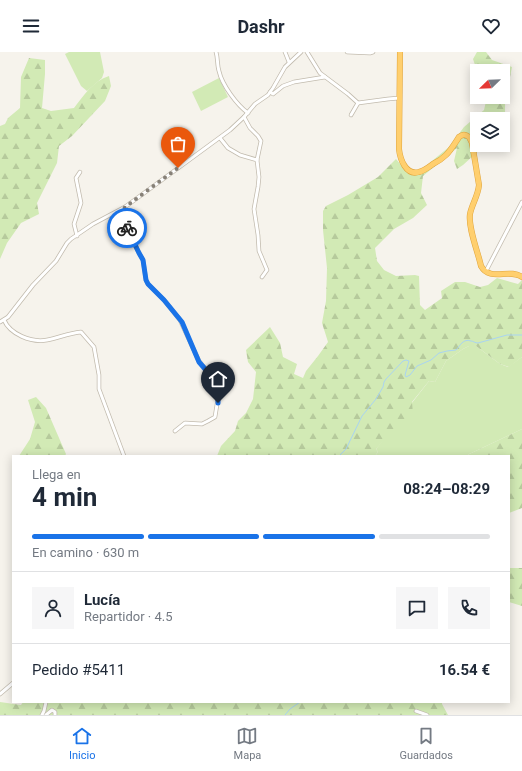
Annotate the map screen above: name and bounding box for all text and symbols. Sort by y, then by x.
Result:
icon: menu [20,15,42,37]
icon: heart [480,15,502,37]
text: Dashr [237,16,285,37]
north arrow [470,64,510,104]
map controls [470,64,510,152]
button: layers [470,112,510,152]
pin [161,127,195,168]
icon: bag [167,133,189,155]
courier [107,208,147,248]
icon: bike [116,217,138,239]
pin [201,362,235,403]
icon: home [207,368,229,390]
text: Llega en [32,467,81,482]
text: 08:24–08:29 [403,480,490,498]
text: 4 min [32,482,97,512]
text: En camino · 630 m [32,545,139,560]
button: person [32,587,74,629]
button: chat [396,587,438,629]
button: phone [448,587,490,629]
text: Lucía [84,591,120,609]
text: Repartidor · 4.5 [84,609,172,624]
text: Pedido #5411 [32,661,125,679]
text: 16.54 € [439,661,490,679]
tab: Inicio [69,725,96,762]
tab: Mapa [234,725,261,762]
tab: Guardados [399,725,453,762]

